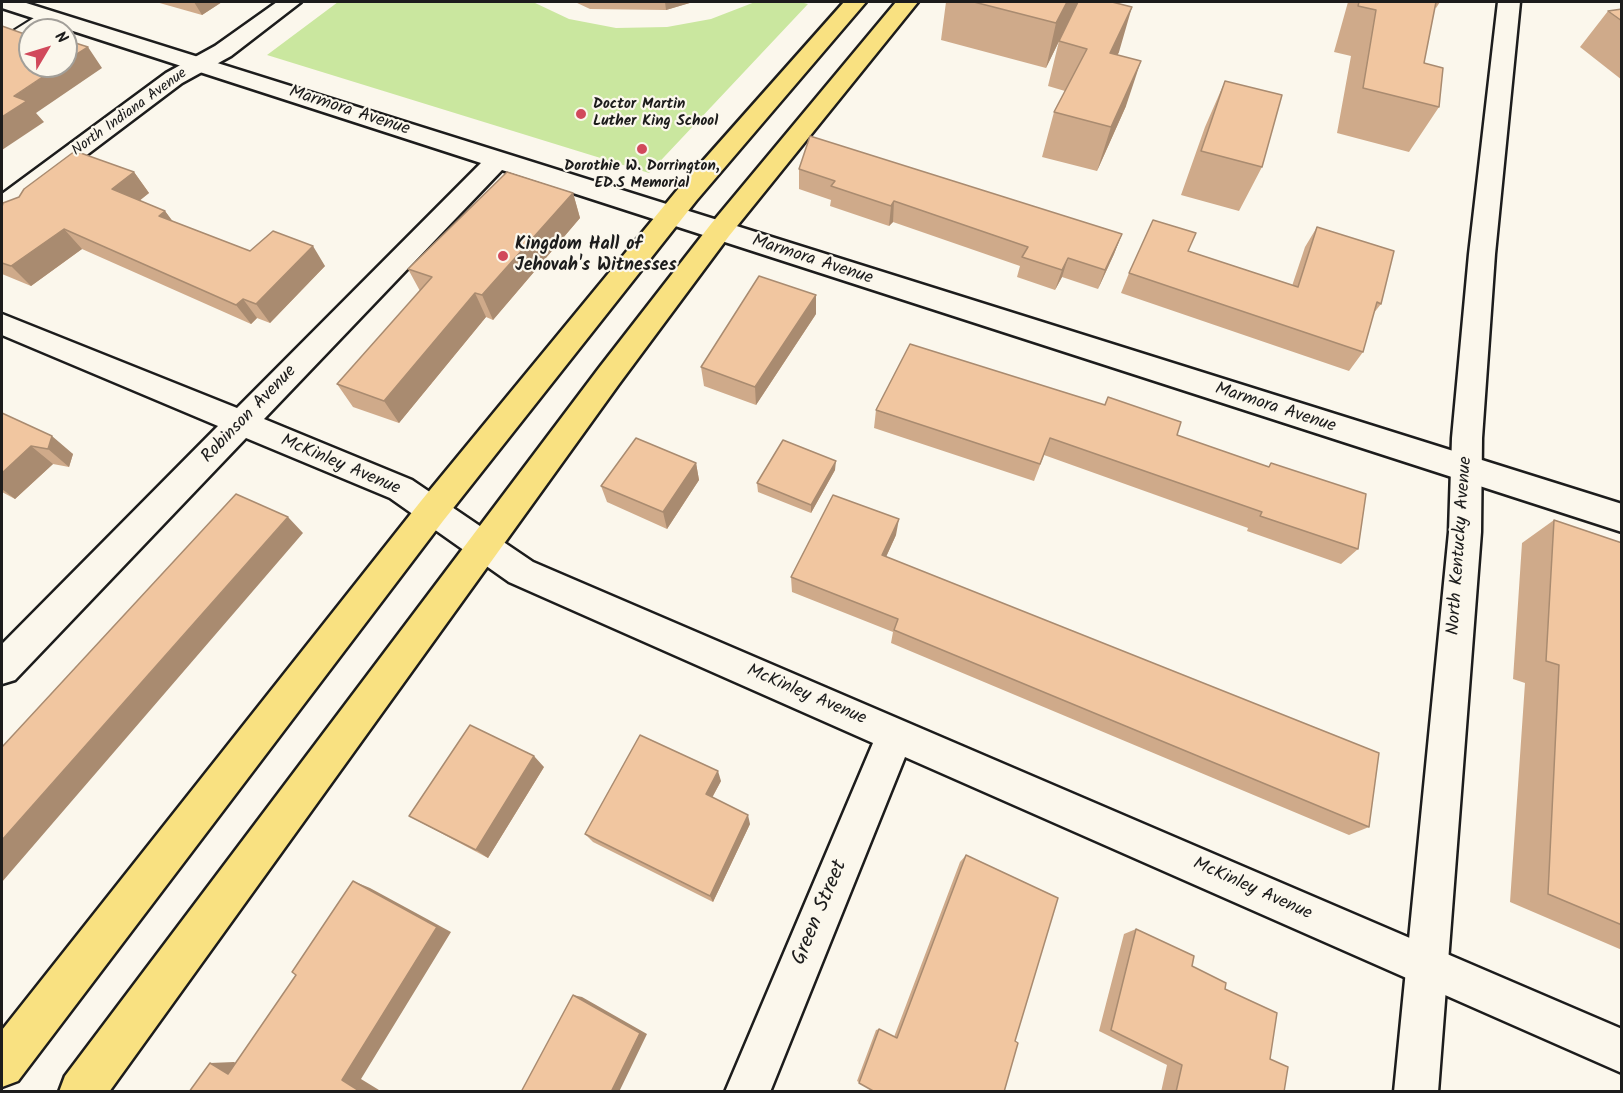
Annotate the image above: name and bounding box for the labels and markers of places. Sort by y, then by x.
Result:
place label: Doctor Martin Luther King School [593,96,718,131]
marker: Doctor Martin Luther King School [574,107,588,121]
marker: Dorothie W. Dorrington, ED.S Memorial [635,142,649,156]
place label: Dorothie W. Dorrington, ED.S Memorial [564,158,720,193]
place label: Kingdom Hall of Jehovah's Witnesses [515,235,677,278]
marker: Kingdom Hall of Jehovah's Witnesses [496,249,510,263]

